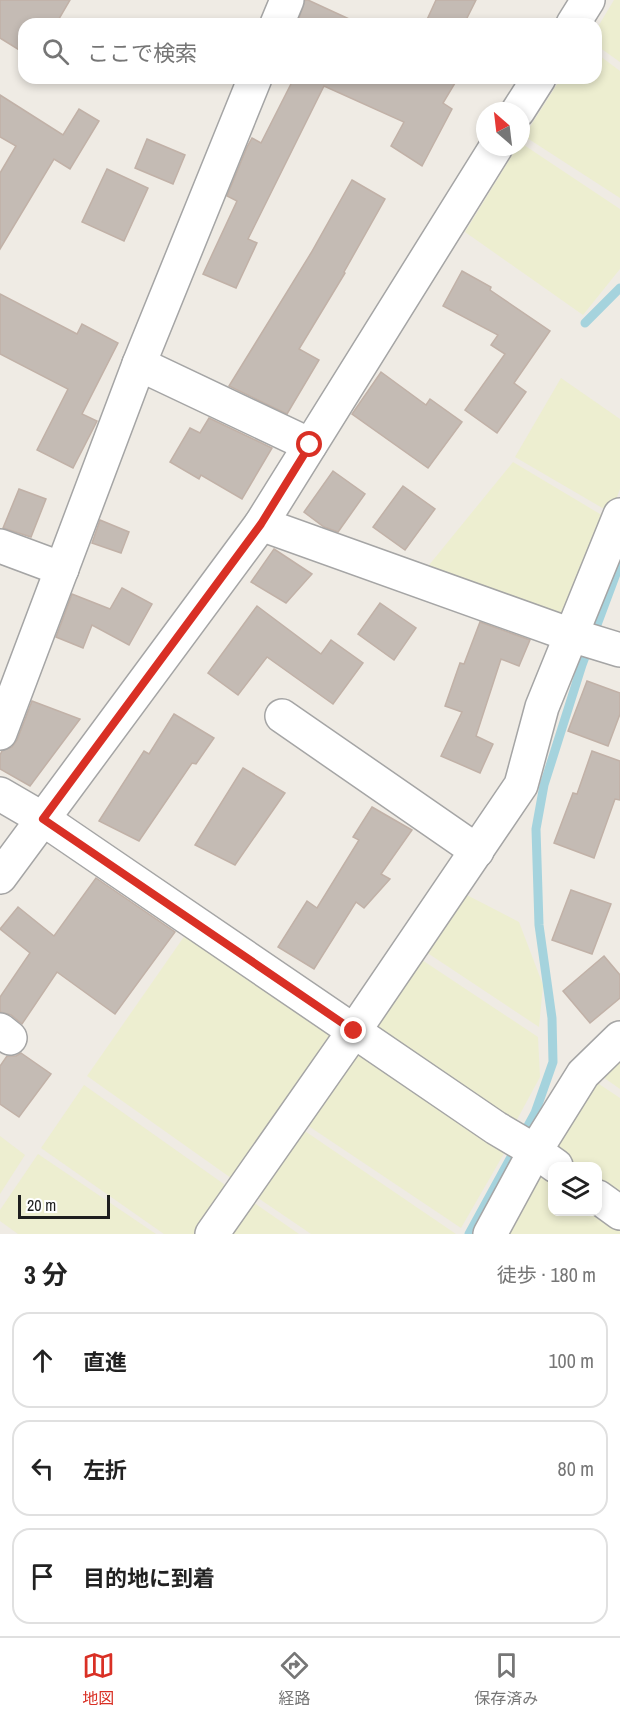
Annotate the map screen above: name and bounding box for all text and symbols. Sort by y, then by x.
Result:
search box [18,18,602,84]
icon: search [39,35,72,68]
text: ここで検索 [87,38,197,68]
north arrow [476,102,530,156]
route start [296,431,322,457]
route end [340,1017,366,1043]
map controls [548,1162,602,1216]
button: layers [548,1162,602,1216]
scale bar [18,1192,110,1220]
text: 20 m [27,1194,56,1216]
text: 3 分 [24,1257,68,1292]
text: 徒歩 · 180 m [497,1261,596,1288]
icon: ahead [26,1344,59,1377]
text: 直進 [83,1347,127,1377]
text: 100 m [548,1347,594,1374]
icon: left [26,1452,59,1485]
text: 左折 [83,1455,127,1485]
text: 80 m [558,1455,594,1482]
icon: arrive [26,1560,59,1593]
text: 目的地に到着 [83,1563,215,1593]
tab: 地図 [82,1649,115,1709]
tab: 経路 [278,1649,311,1709]
tab: 保存済み [474,1649,538,1709]

